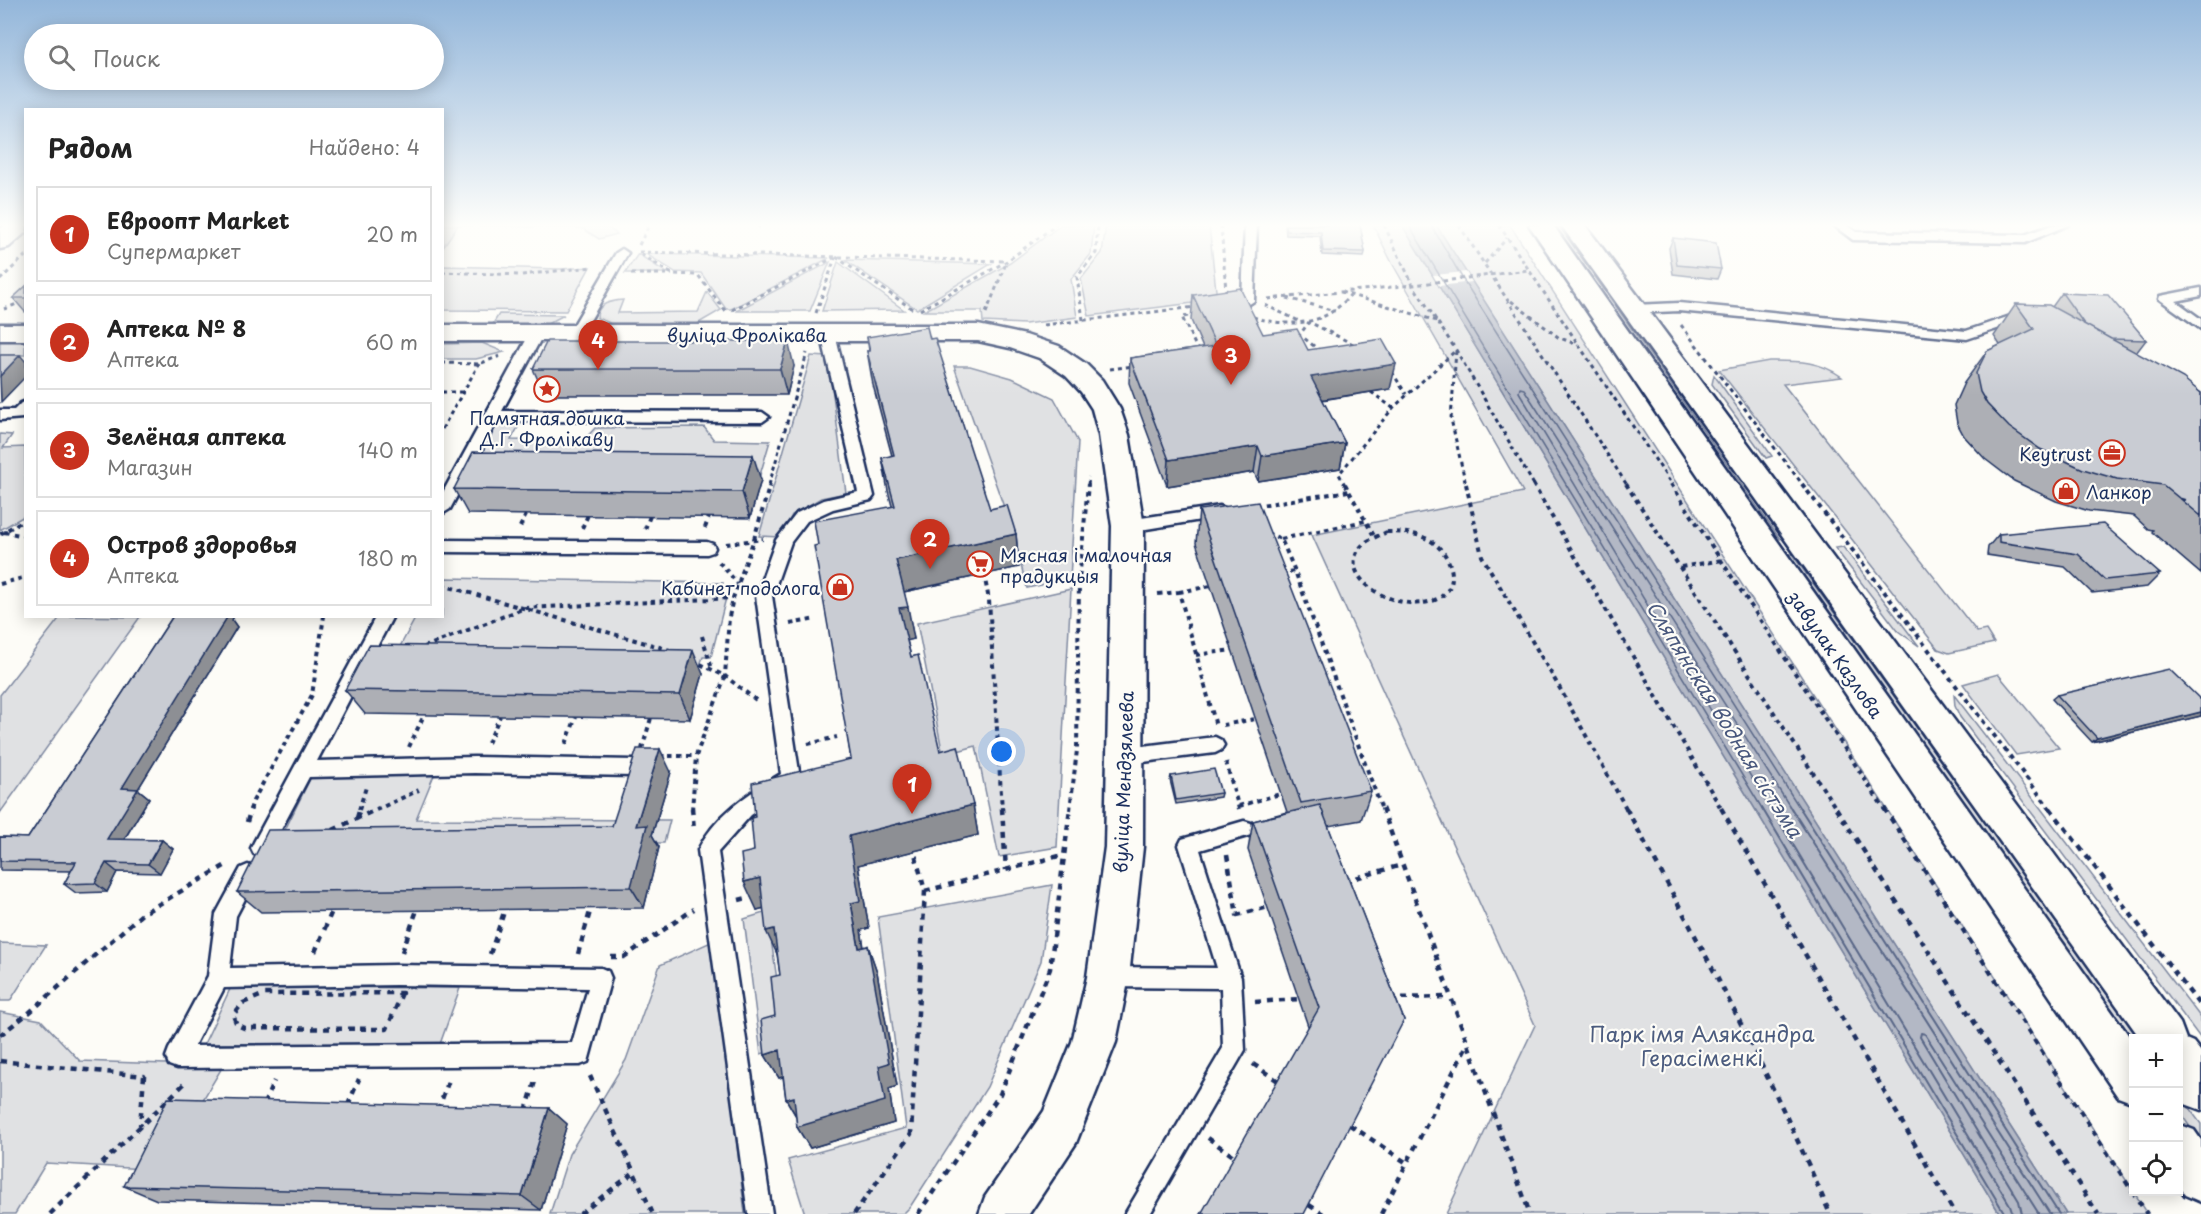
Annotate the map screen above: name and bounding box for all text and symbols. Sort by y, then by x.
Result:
search box [24,24,444,90]
icon: search [45,41,78,74]
text: Поиск [93,41,160,74]
text: Рядом [48,128,133,167]
text: Найдено: 4 [309,132,420,162]
text: Евроопт Market [107,203,290,236]
text: 1 [65,219,74,249]
text: 20 m [366,219,418,249]
text: Супермаркет [107,236,240,266]
text: Аптека № 8 [107,311,246,344]
pin: 4 [578,320,618,370]
street label: вуліца Фролікава [667,321,828,348]
text: 2 [62,327,77,357]
text: 60 m [366,327,418,357]
pin: 3 [1212,336,1250,385]
text: Аптека [107,344,179,374]
place icon: Памятная дошка Д.Г. Фролікаву [532,374,562,404]
place label: Памятная дошка Д.Г. Фролікаву [469,404,625,452]
text: Зелёная аптека [107,419,286,452]
text: 3 [63,435,76,465]
text: 140 m [358,435,418,465]
office icon: Keytrust [2097,438,2127,468]
place label: Keytrust [2019,440,2092,467]
text: Магазин [107,452,193,482]
shop icon: Ланкор [2051,476,2081,506]
place label: Ланкор [2086,478,2152,505]
pin: 2 [910,520,950,569]
text: Остров здоровья [107,527,297,560]
place label: Мясная і малочная прадукцыя [1000,541,1172,589]
text: 4 [63,543,76,573]
text: 180 m [358,543,418,573]
supermarket icon: Мясная і малочная прадукцыя [965,549,995,579]
text: Аптека [107,560,179,590]
shop icon: Кабинет подолога [825,572,855,602]
place label: Кабинет подолога [661,574,821,601]
street label: завулак Казлова [1781,584,1891,724]
water label: Сляпянская водная сістэма [1640,595,1811,844]
street label: вуліца Мендзялеева [1106,690,1140,873]
your location [987,737,1016,766]
pin: 1 [892,764,932,814]
park label: Парк імя Аляксандра Герасіменкі [1589,1017,1815,1073]
map controls [2129,1034,2183,1196]
button: + [2129,1034,2183,1088]
button: − [2129,1088,2183,1142]
button: locate [2129,1142,2183,1196]

